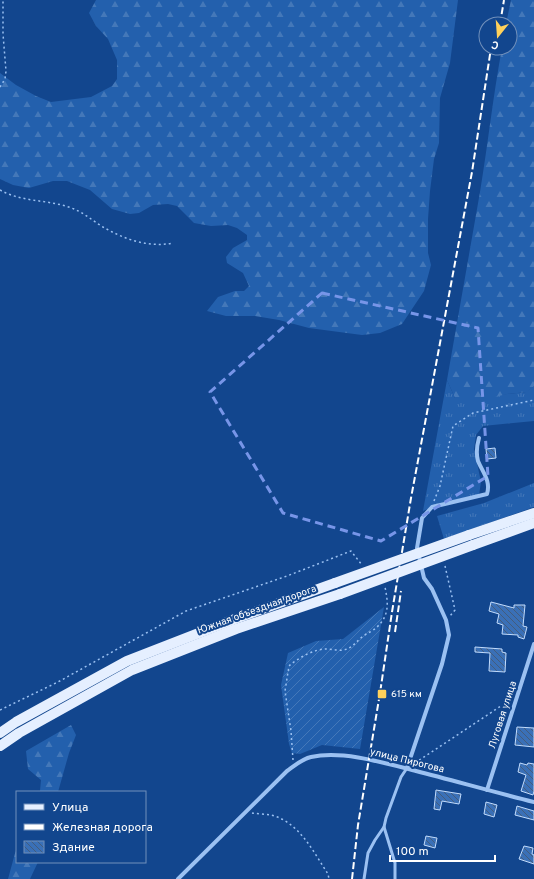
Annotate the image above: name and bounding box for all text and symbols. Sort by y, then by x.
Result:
north arrow [478,16,518,56]
text: С [490,37,501,52]
street label: Южная объездная дорога [196,582,318,638]
street label: Луговая улица [486,679,520,751]
marker: 615 км [376,688,388,700]
place label: 615 км [391,688,422,701]
street label: улица Пирогова [369,745,445,777]
legend [16,791,146,863]
text: Улица [52,800,88,816]
text: Железная дорога [52,820,153,836]
scale bar [390,837,495,863]
text: Здание [52,840,95,856]
text: 100 m [396,844,429,860]

